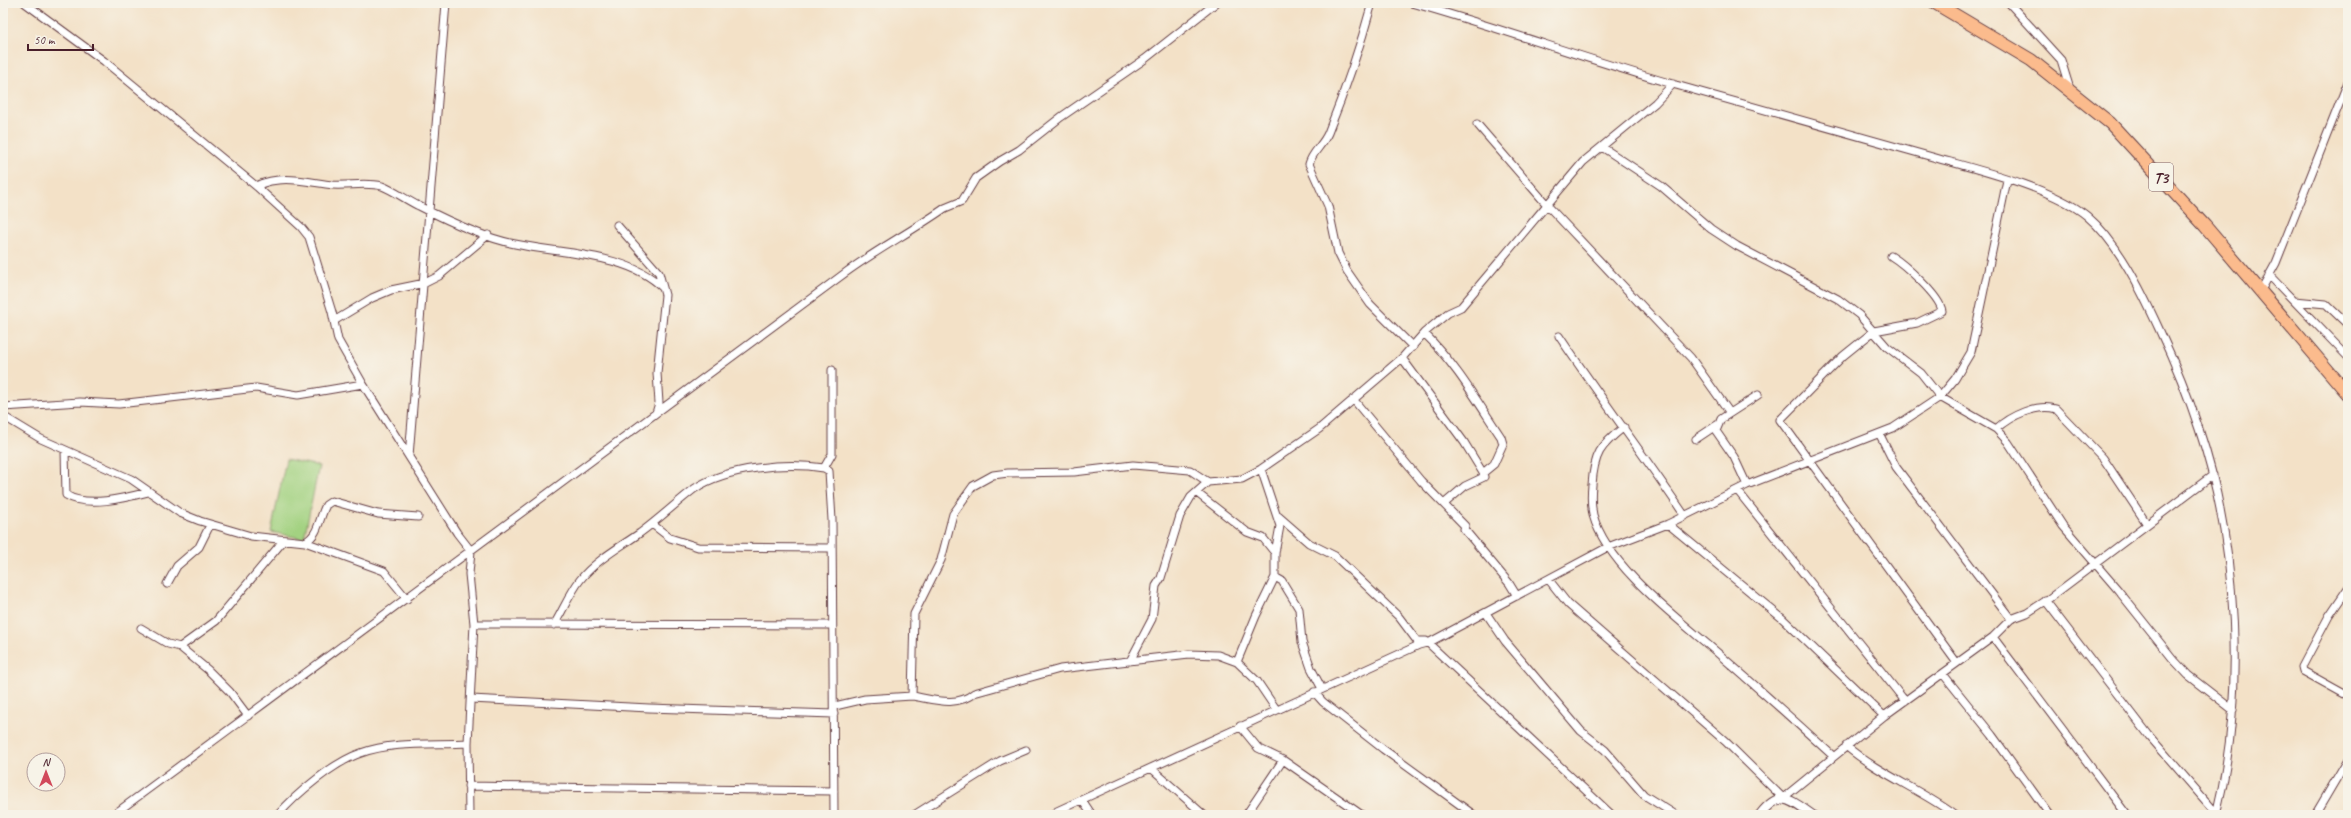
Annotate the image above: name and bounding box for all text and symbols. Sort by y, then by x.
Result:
scale bar [28,26,93,52]
text: 50 m [34,32,56,48]
road number: T3 [2149,163,2173,191]
north arrow [26,752,66,792]
text: N [43,755,52,769]

